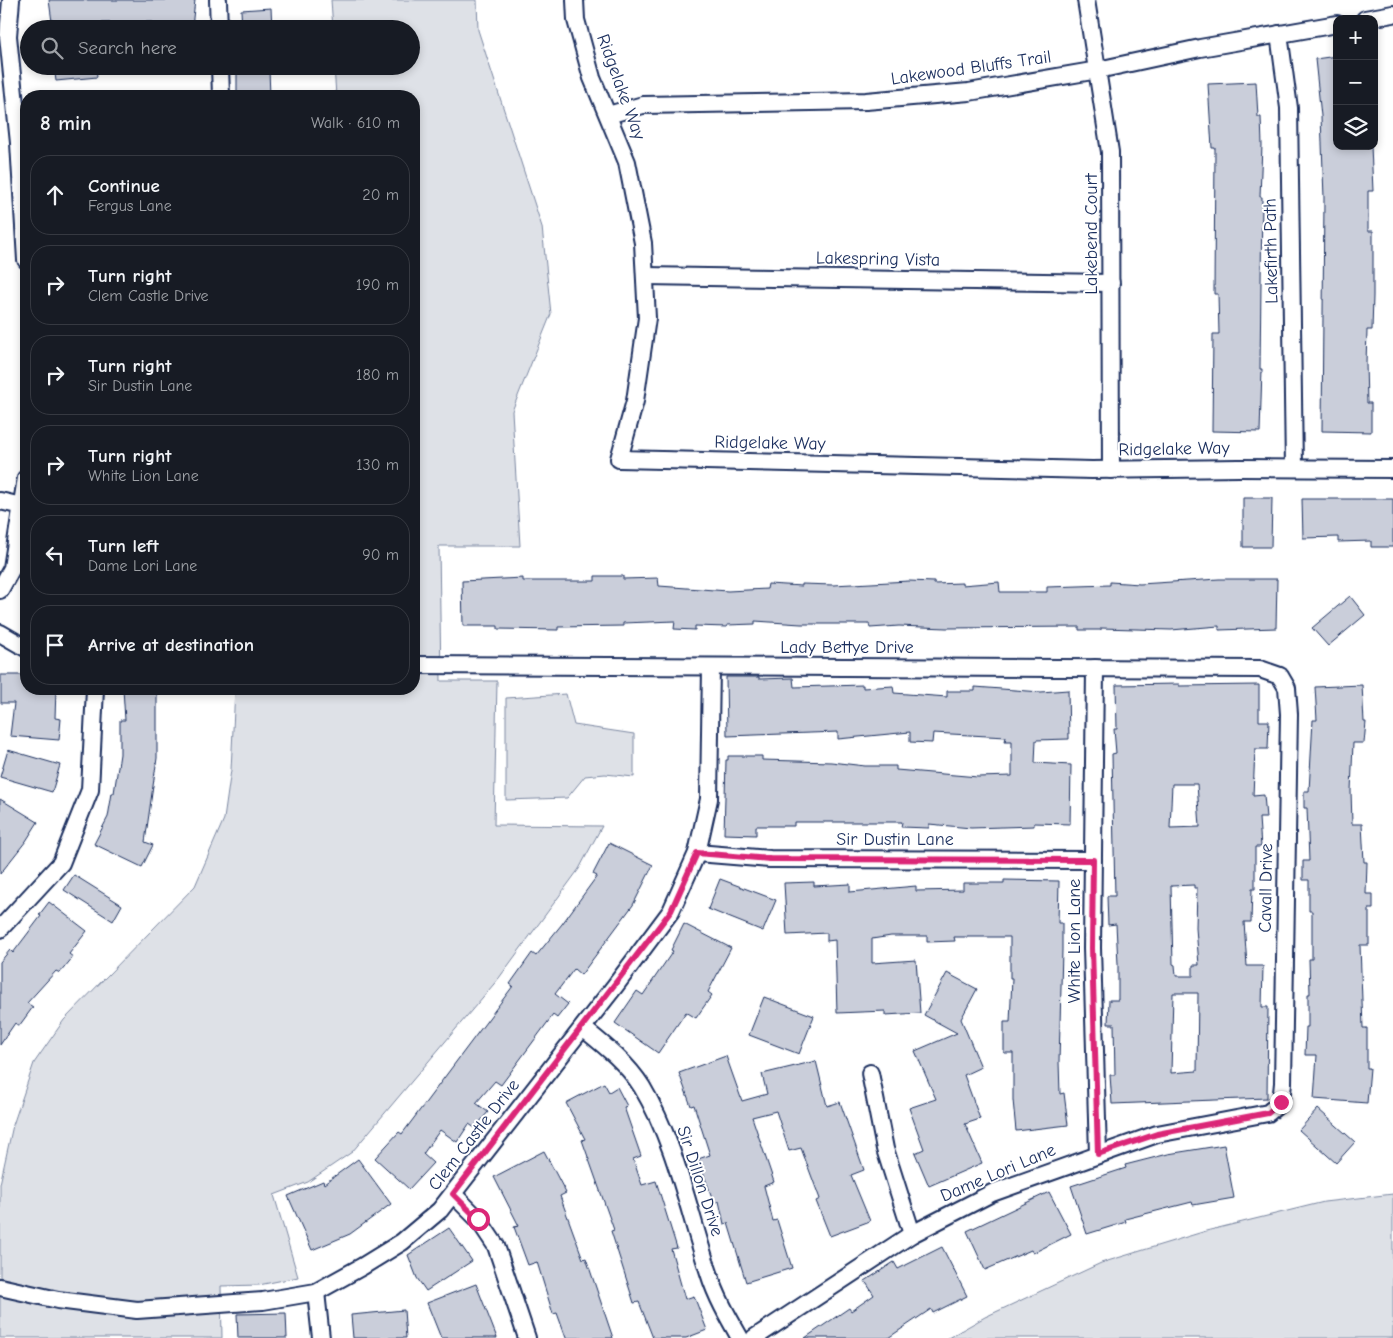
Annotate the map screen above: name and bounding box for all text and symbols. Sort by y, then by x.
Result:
map controls [1333,15,1378,150]
button: + [1333,15,1378,60]
search box [20,20,420,75]
street label: Ridgelake Way [592,31,650,144]
icon: search [38,34,66,62]
text: Search here [78,37,177,59]
street label: Lakewood Bluffs Trail [889,46,1053,90]
button: − [1333,60,1378,105]
button: layers [1333,105,1378,150]
text: 8 min [40,111,91,135]
text: Walk · 610 m [311,114,400,132]
street label: Lakebend Court [1081,172,1102,295]
text: Continue [88,175,160,197]
icon: ahead [41,181,69,209]
text: 20 m [362,186,399,204]
text: Fergus Lane [88,197,172,215]
street label: Lakefirth Path [1260,198,1282,304]
street label: Lakespring Vista [816,247,940,271]
text: Turn right [88,265,172,287]
icon: right [41,271,69,299]
text: 190 m [356,276,399,294]
text: Clem Castle Drive [88,287,209,305]
text: Turn right [88,355,172,377]
icon: right [41,361,69,389]
text: 180 m [356,366,399,384]
text: Sir Dustin Lane [88,377,192,395]
street label: Ridgelake Way [714,432,827,454]
street label: Ridgelake Way [1118,438,1231,460]
text: Turn right [88,445,172,467]
icon: right [41,451,69,479]
text: 130 m [356,456,399,474]
text: White Lion Lane [88,467,199,485]
text: Turn left [88,535,159,557]
icon: left [41,541,69,569]
text: 90 m [362,546,399,564]
text: Dame Lori Lane [88,557,197,575]
icon: arrive [41,631,69,659]
text: Arrive at destination [88,634,254,656]
street label: Lady Bettye Drive [780,637,914,658]
street label: Sir Dustin Lane [836,829,954,850]
street label: Cavall Drive [1255,843,1277,933]
street label: White Lion Lane [1064,879,1085,1003]
street label: Clem Castle Drive [424,1075,524,1195]
route end [1270,1091,1293,1114]
street label: Sir Dillon Drive [672,1123,728,1239]
street label: Dame Lori Lane [937,1139,1059,1207]
route start [467,1208,490,1231]

